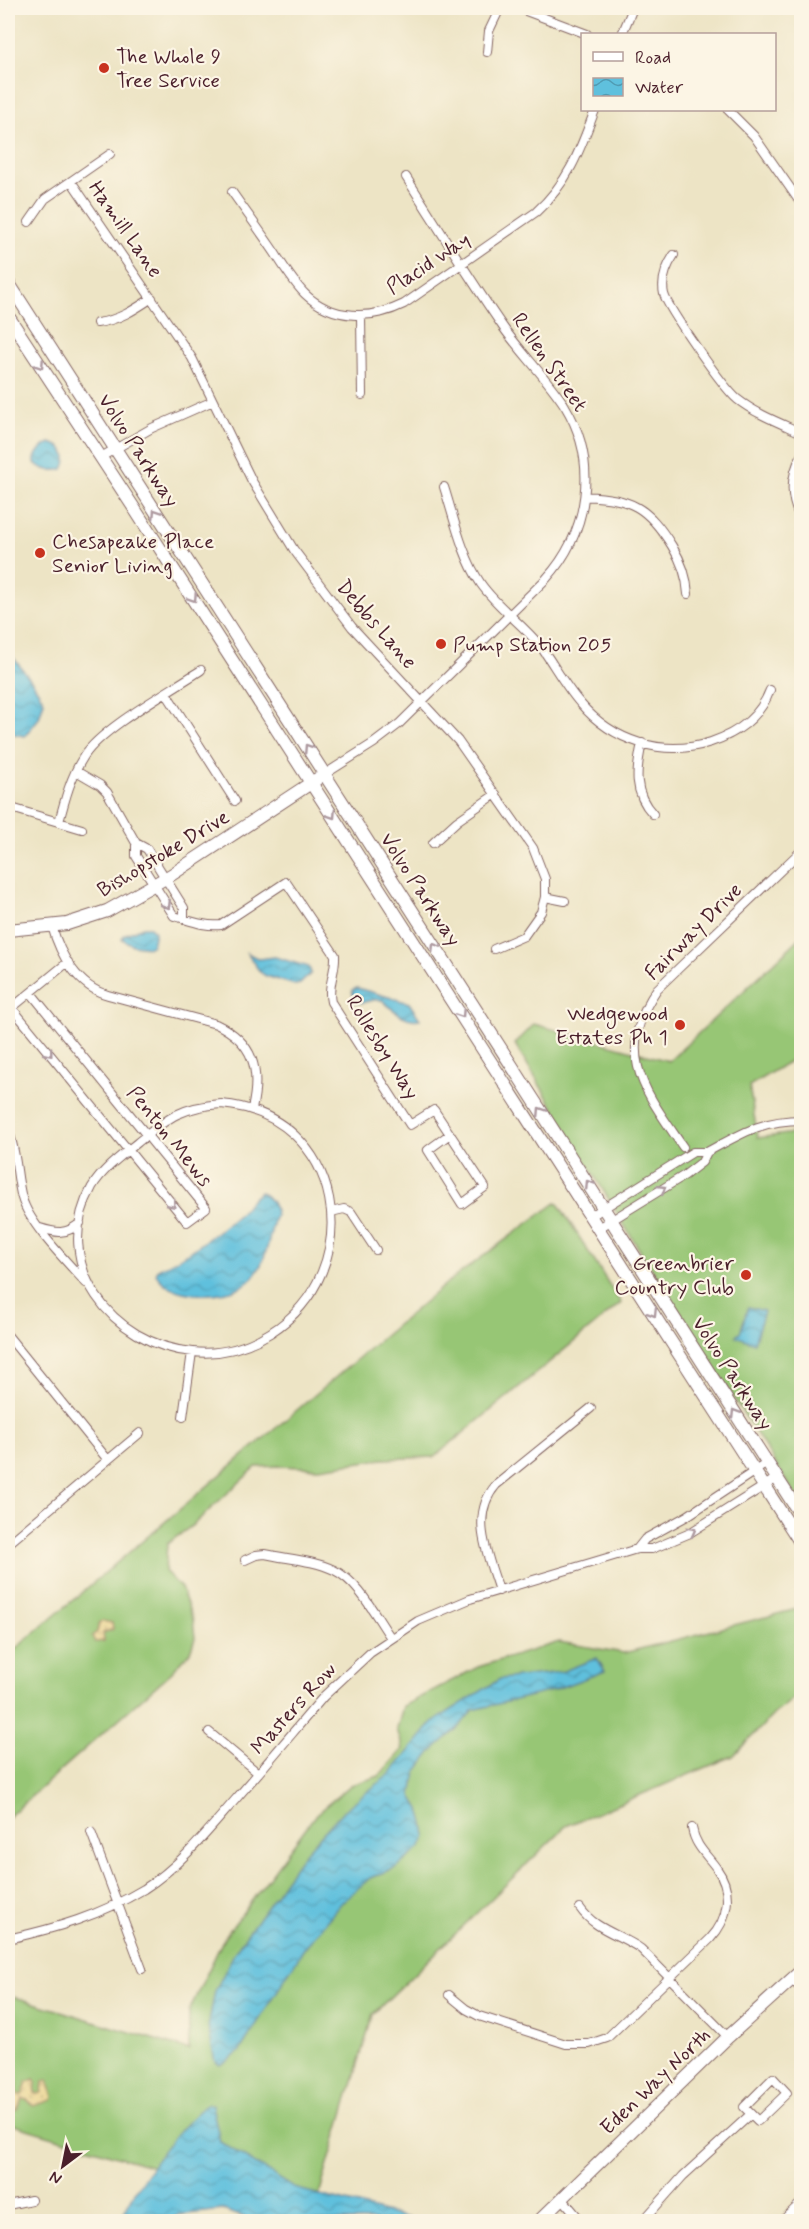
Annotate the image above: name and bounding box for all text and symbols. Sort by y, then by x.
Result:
legend [581,33,776,111]
place label: The Whole 9 Tree Service [116,43,221,95]
text: Road [635,46,671,70]
marker: The Whole 9 Tree Service [97,61,111,75]
text: Water [635,76,684,100]
street label: Hamill Lane [82,176,169,284]
street label: Placid Way [381,226,476,301]
street label: Rellen Street [505,307,594,418]
one-way arrow [33,358,44,369]
street label: Volvo Parkway [91,388,185,513]
one-way arrow [152,509,164,519]
place label: Chesapeake Place Senior Living [52,528,214,580]
marker: Chesapeake Place Senior Living [33,546,47,560]
street label: Debbs Lane [330,574,423,675]
one-way arrow [185,592,196,603]
place label: Pump Station 205 [453,631,611,659]
marker: Pump Station 205 [434,637,448,651]
one-way arrow [304,743,315,754]
street label: Bishopstoke Drive [92,803,235,904]
one-way arrow [325,809,337,819]
street label: Volvo Parkway [373,827,467,952]
street label: Fairway Drive [639,877,749,987]
one-way arrow [159,899,171,909]
one-way arrow [431,943,443,953]
street label: Rollesby Way [339,990,425,1105]
place label: Wedgewood Estates Ph 1 [556,1000,668,1052]
one-way arrow [454,1008,465,1019]
marker: Wedgewood Estates Ph 1 [673,1018,687,1032]
one-way arrow [42,1046,53,1057]
street label: Penton Mews [120,1080,219,1193]
one-way arrow [537,1107,549,1117]
one-way arrow [584,1180,596,1190]
one-way arrow [655,1186,666,1197]
one-way arrow [165,1197,176,1208]
place label: Greenbrier Country Club [614,1250,734,1302]
marker: Greenbrier Country Club [739,1268,753,1282]
one-way arrow [645,1307,657,1317]
street label: Volvo Parkway [685,1311,779,1436]
one-way arrow [732,1409,743,1420]
one-way arrow [686,1527,696,1538]
street label: Masters Row [245,1656,343,1761]
street label: Eden Way North [594,2022,717,2142]
north arrow [33,2136,93,2196]
text: N [46,2166,66,2189]

